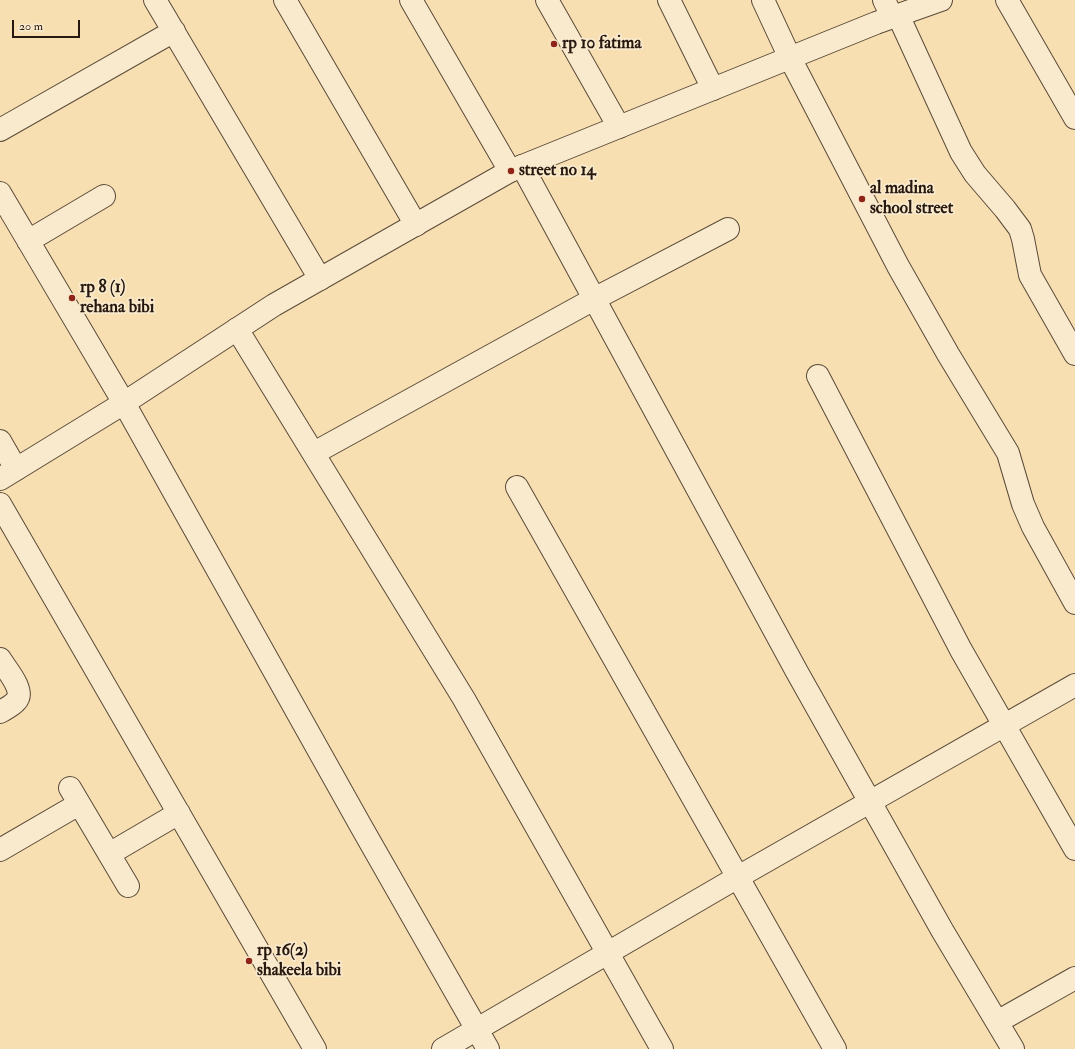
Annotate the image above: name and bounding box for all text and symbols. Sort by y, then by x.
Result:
scale bar [14,12,82,38]
text: 20 m [19,19,43,34]
place label: rp 10 fatima [562,34,641,54]
marker: rp 10 fatima [549,39,559,49]
place label: street no 14 [519,161,596,181]
marker: street no 14 [506,166,516,176]
place label: al madina school street [870,179,953,219]
marker: al madina school street [857,194,867,204]
place label: rp 8 (1) rehana bibi [80,278,154,318]
marker: rp 8 (1) rehana bibi [67,293,77,303]
place label: rp 16(2) shakeela bibi [257,941,341,981]
marker: rp 16(2) shakeela bibi [244,956,254,966]

